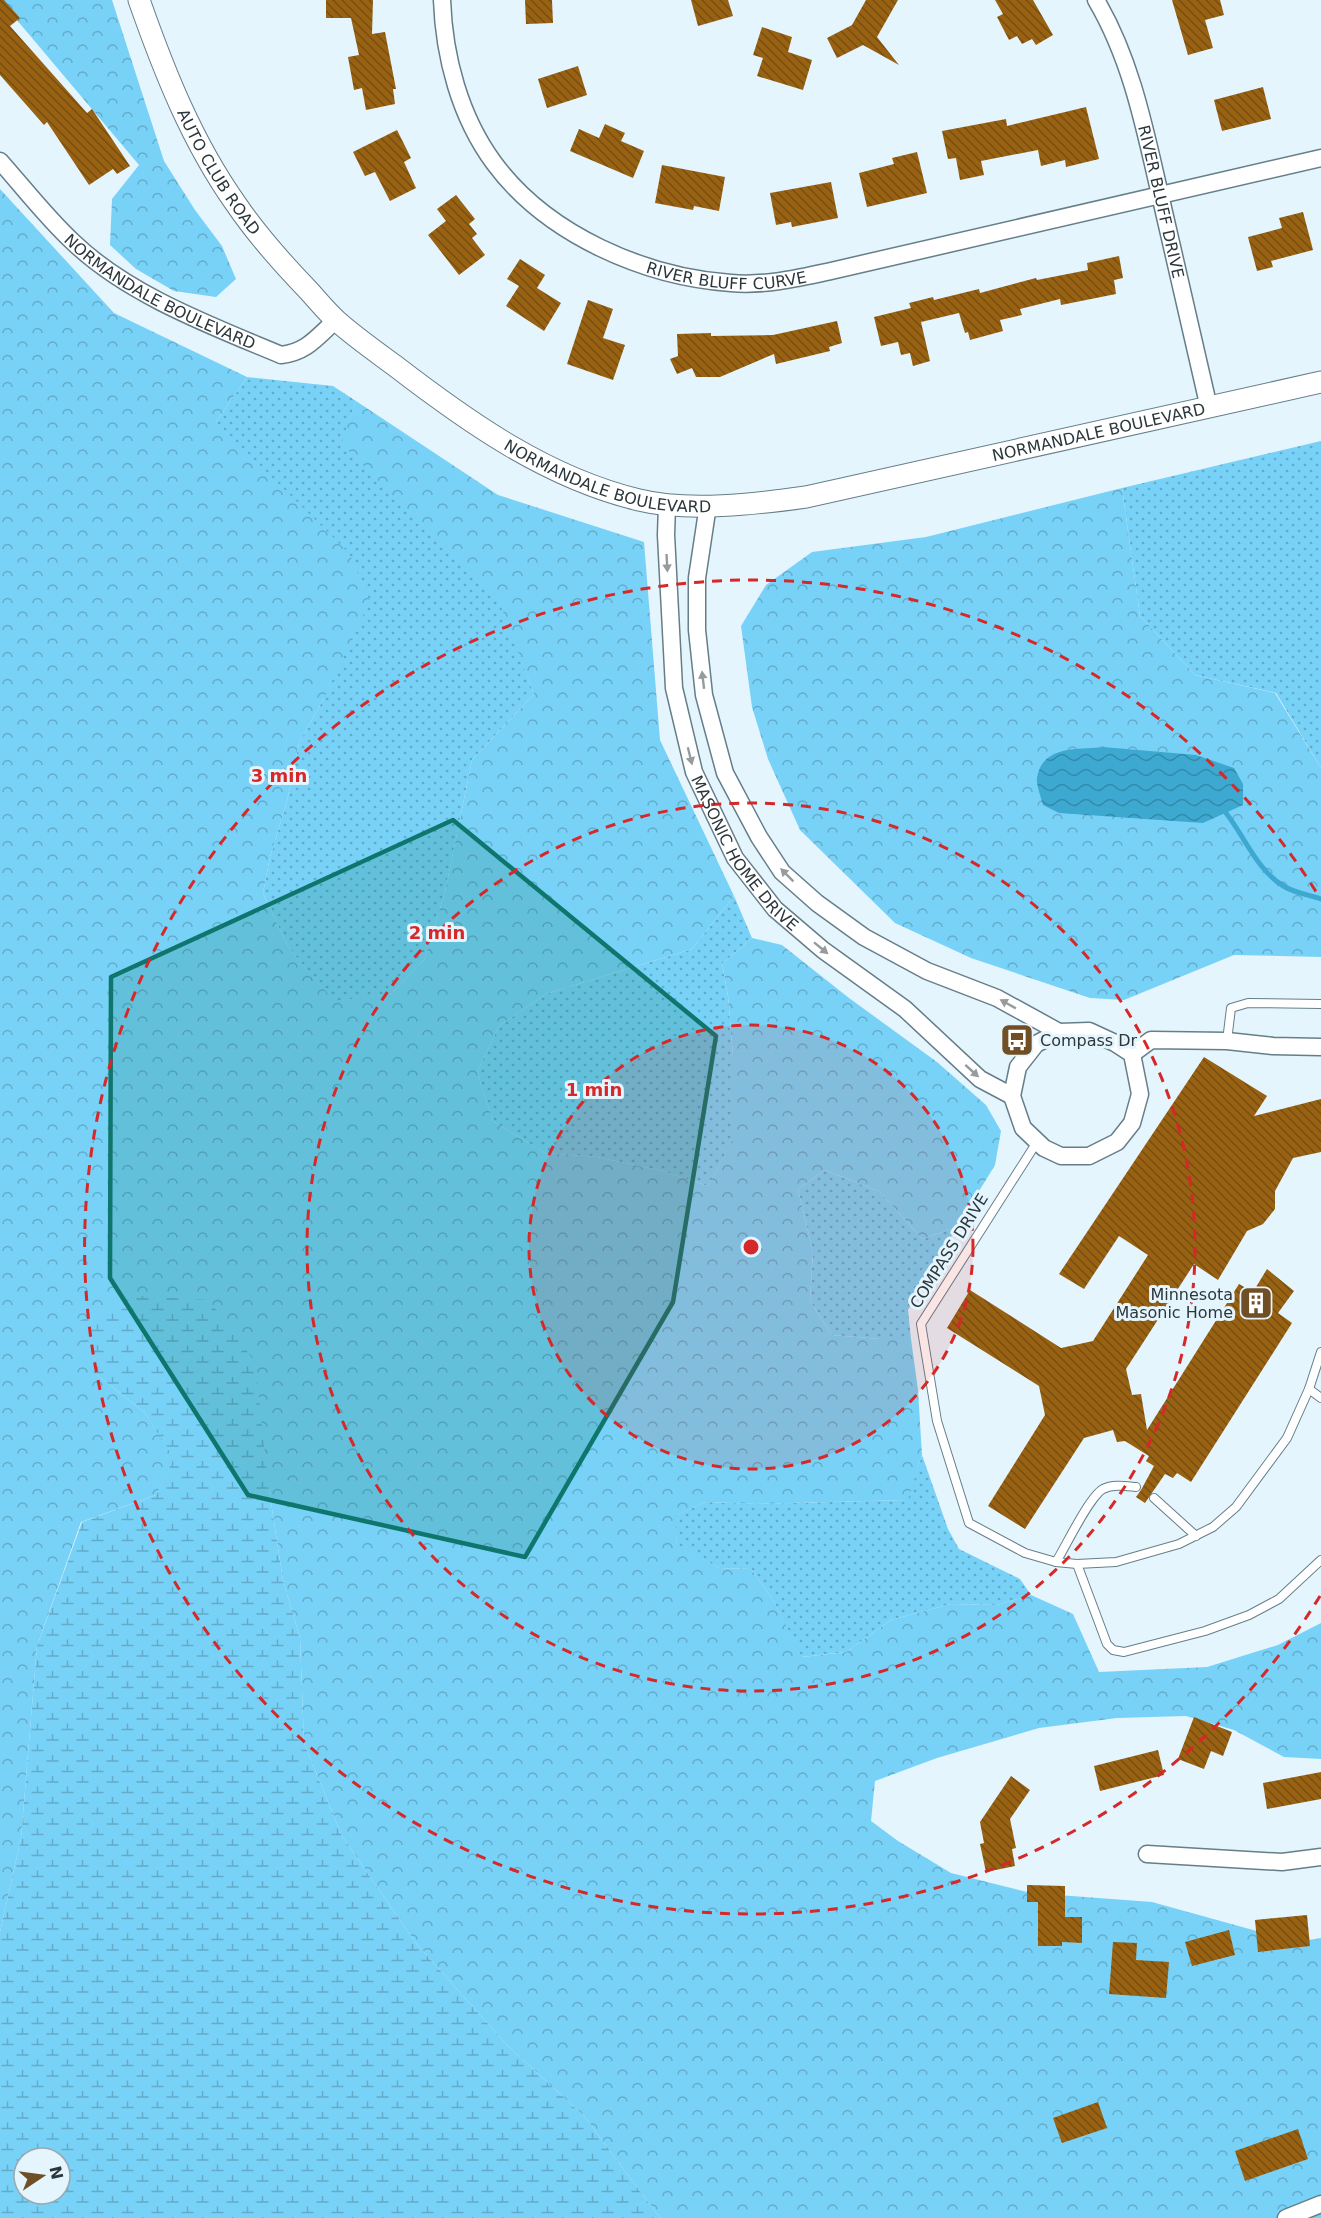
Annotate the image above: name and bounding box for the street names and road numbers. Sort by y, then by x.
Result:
street label: AUTO CLUB ROAD [174,106,264,238]
street label: RIVER BLUFF DRIVE [1135,123,1188,280]
street label: NORMANDALE BOULEVARD [61,230,259,353]
street label: RIVER BLUFF CURVE [644,257,808,293]
street label: NORMANDALE BOULEVARD [990,399,1207,465]
street label: NORMANDALE BOULEVARD [501,435,711,516]
street label: MASONIC HOME DRIVE [687,772,802,934]
street label: COMPASS DRIVE [906,1190,992,1312]

